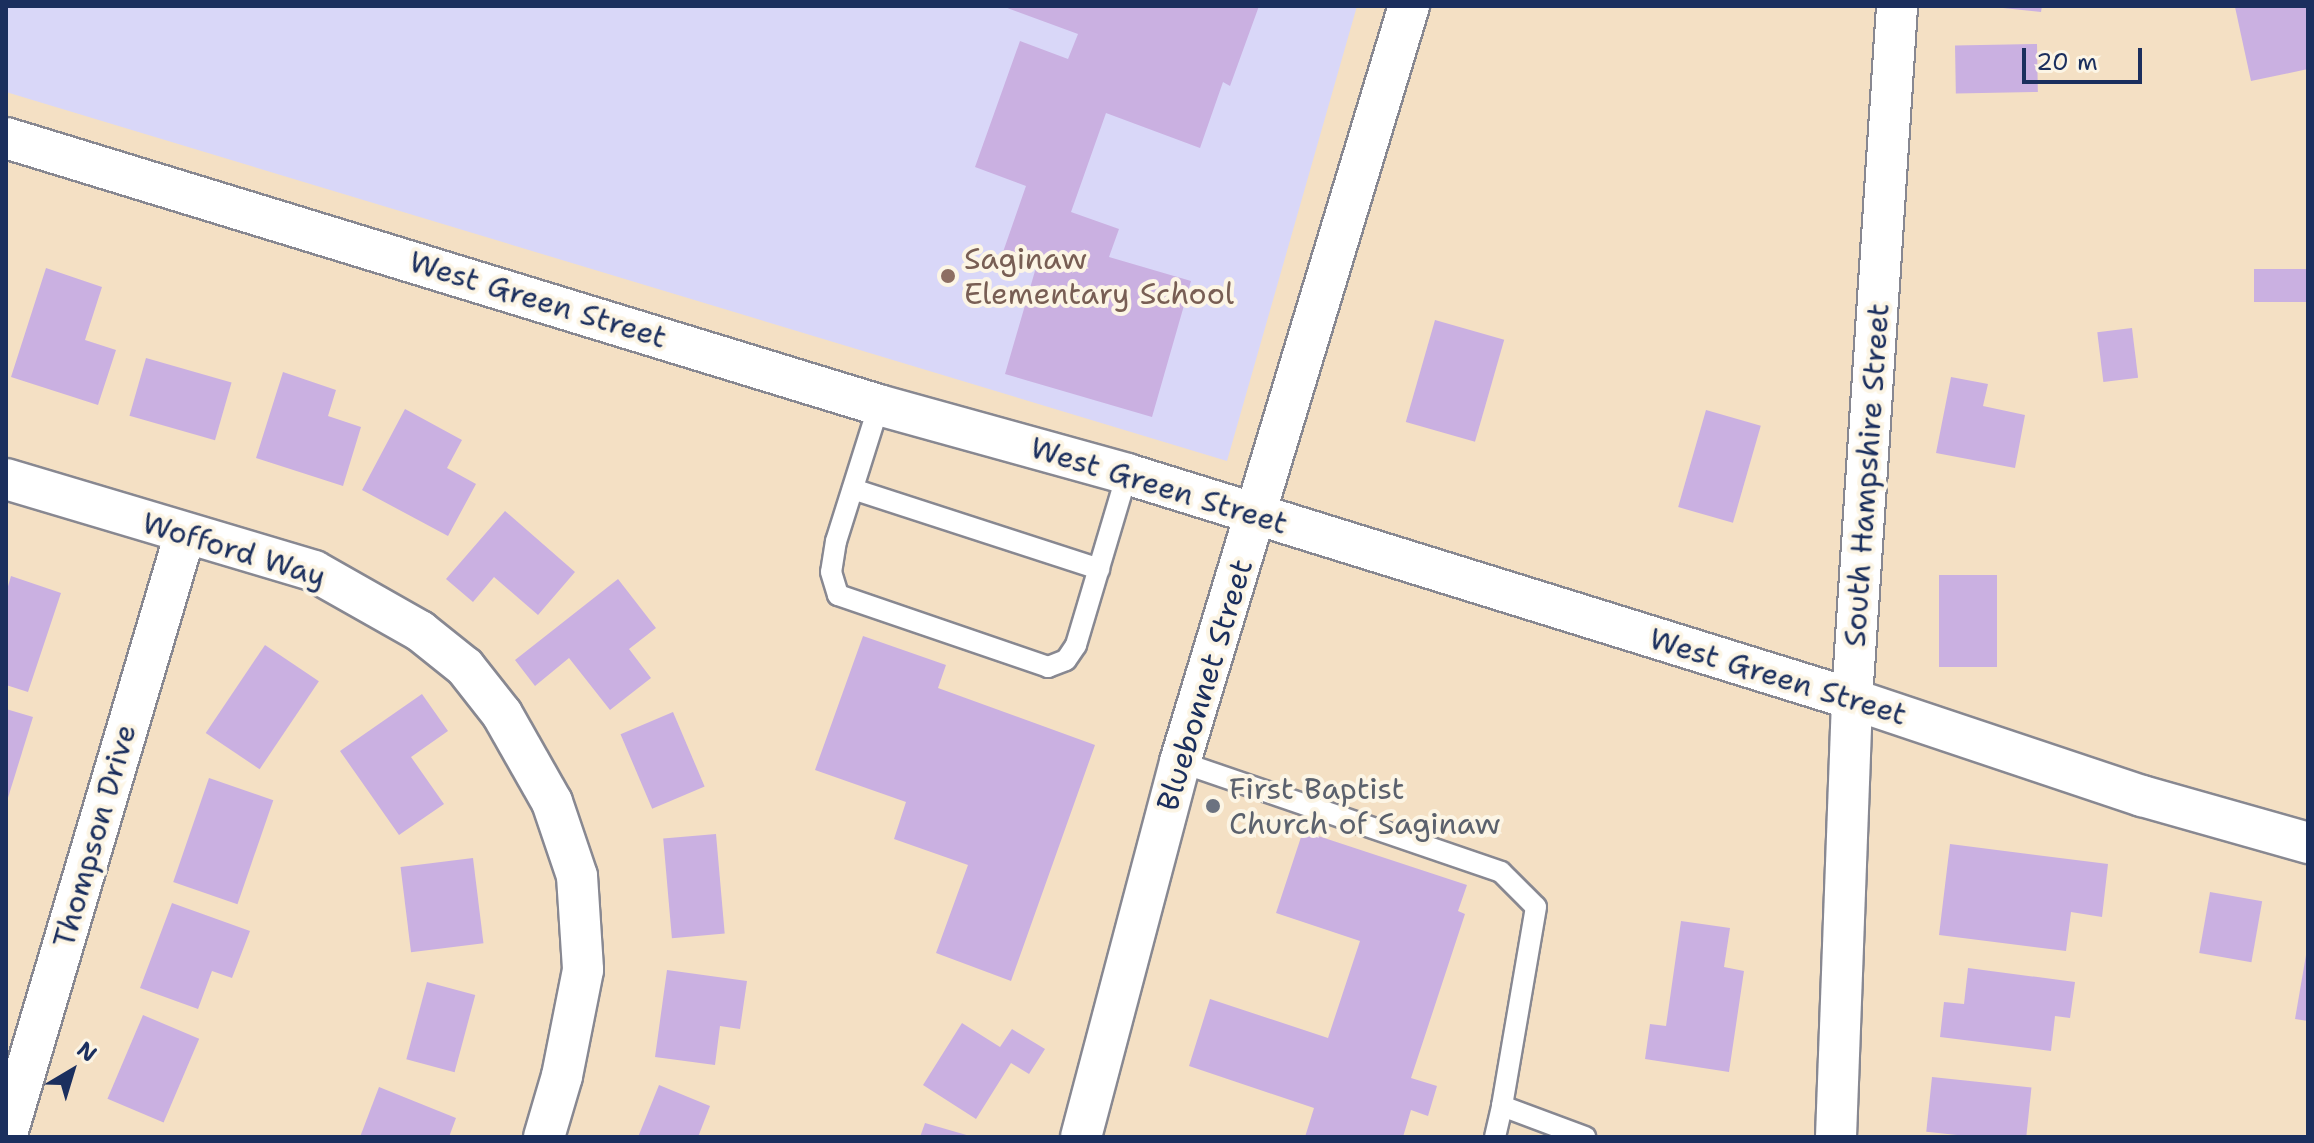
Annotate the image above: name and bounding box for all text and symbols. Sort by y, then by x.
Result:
scale bar [2026,32,2146,82]
text: 20 m [2036,46,2098,78]
place label: Saginaw Elementary School [964,241,1234,312]
street label: West Green Street [405,244,671,356]
marker: Saginaw Elementary School [939,267,957,285]
street label: South Hampshire Street [1837,302,1897,648]
street label: West Green Street [1026,430,1292,542]
street label: Wofford Way [138,505,330,595]
street label: Bluebonnet Street [1150,555,1260,815]
street label: West Green Street [1645,621,1911,733]
street label: Thompson Drive [46,720,144,952]
place label: First Baptist Church of Saginaw [1229,771,1501,842]
marker: First Baptist Church of Saginaw [1204,797,1222,815]
north arrow [32,1031,112,1111]
text: N [71,1035,103,1068]

